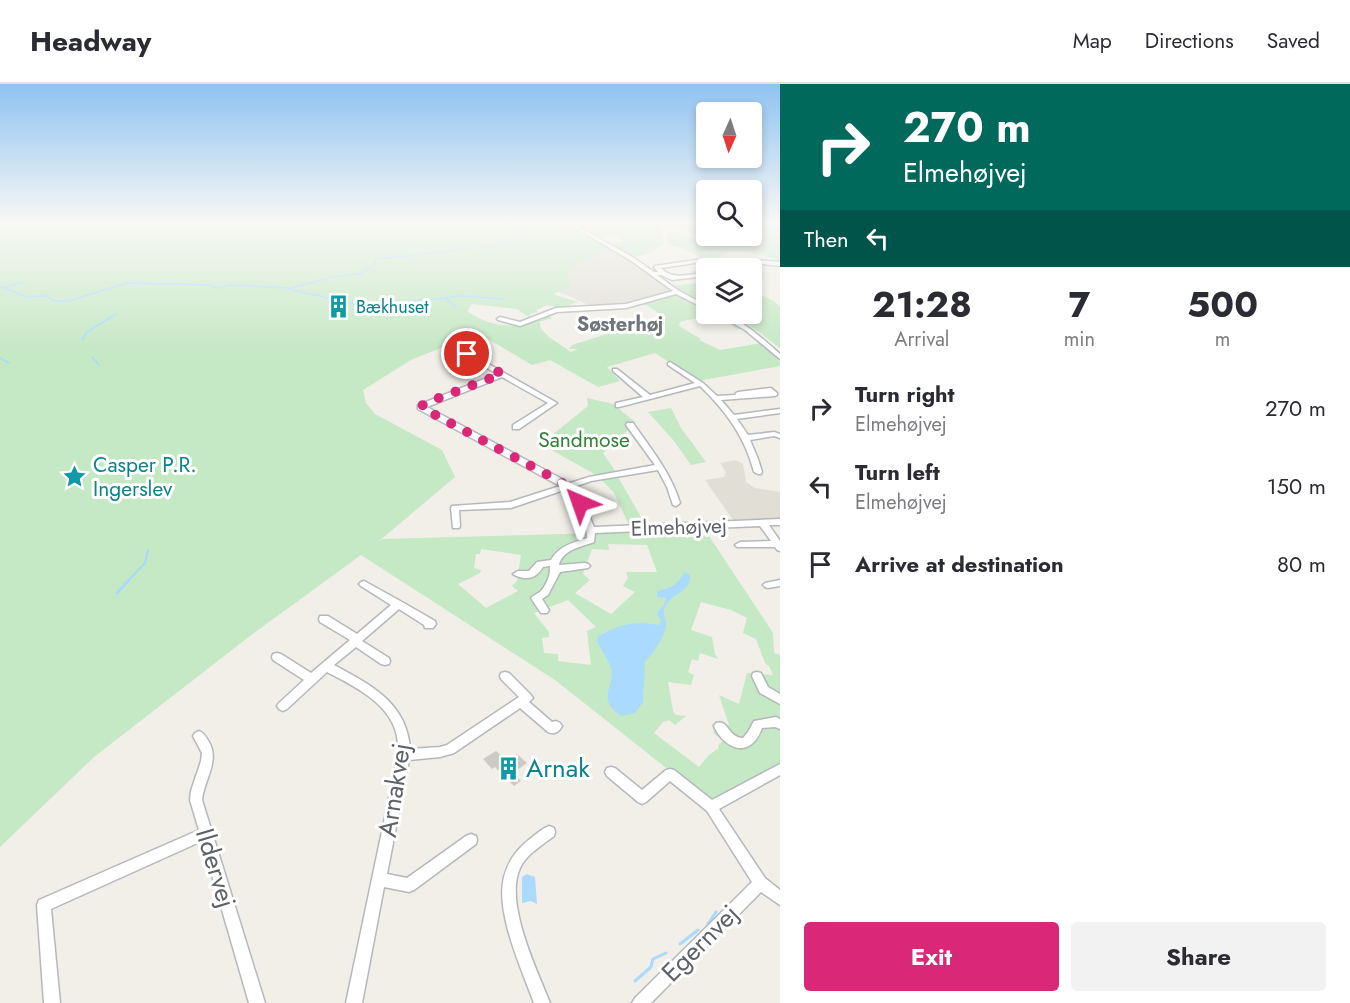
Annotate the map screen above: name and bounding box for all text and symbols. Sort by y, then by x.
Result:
text: Headway [30,21,151,62]
text: Map [1073,26,1112,56]
text: Directions [1145,26,1234,56]
text: Saved [1267,26,1320,56]
text: 270 m [903,97,1031,158]
north arrow [696,102,762,168]
map controls [696,102,762,324]
icon: right [804,108,882,186]
text: Elmehøjvej [903,153,1027,192]
button: search [696,180,762,246]
icon: left [861,222,894,255]
text: Then [804,223,849,255]
button: layers [696,258,762,324]
text: 21:28 [872,278,972,330]
text: 7 [1069,278,1090,330]
text: 500 [1187,278,1258,330]
building icon: Bækhuset [325,294,351,320]
place label: Bækhuset [356,294,429,320]
district label: Søsterhøj [577,310,663,339]
text: Arrival [894,325,949,354]
text: min [1064,325,1095,354]
text: m [1215,325,1230,354]
pin [441,328,492,379]
icon: arrive [450,337,483,370]
text: Turn right [855,378,955,410]
icon: right [804,392,837,425]
text: 270 m [1265,392,1326,424]
text: Elmehøjvej [855,410,947,439]
park label: Sandmose [538,425,630,455]
place label: Casper P.R. Ingerslev [93,450,197,504]
text: Turn left [855,456,940,488]
place icon: Casper P.R. Ingerslev [62,464,88,490]
icon: left [804,470,837,503]
text: 150 m [1267,470,1326,502]
position arrow [548,471,612,535]
text: Elmehøjvej [855,488,947,517]
street label: Elmehøjvej [630,510,728,544]
icon: arrive [804,548,837,581]
text: Arrive at destination [855,548,1064,580]
text: 80 m [1277,548,1326,580]
street label: Arnakvej [368,740,420,840]
place label: Arnak [526,749,590,787]
building icon: Arnak [495,755,521,781]
street label: Ildervej [186,824,246,912]
street label: Egernvej [653,896,747,990]
button: Exit [804,922,1059,991]
button: Share [1071,922,1326,991]

